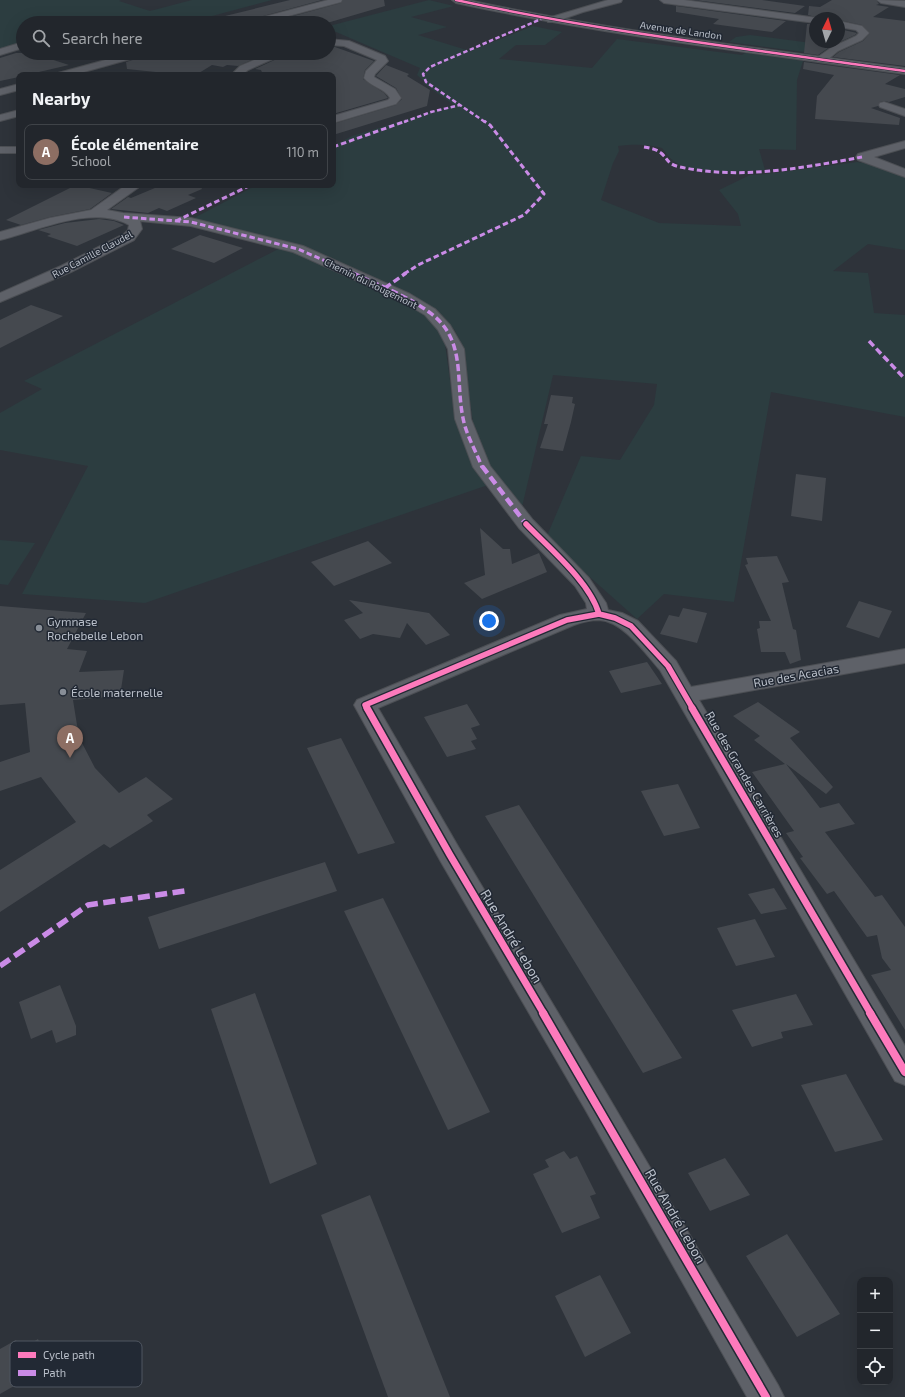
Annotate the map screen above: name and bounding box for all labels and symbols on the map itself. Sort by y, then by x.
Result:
north arrow [809,12,845,48]
street label: Avenue de Landon [639,18,723,42]
street label: Rue Camille Claudel [50,228,134,280]
street label: Chemin du Rougemont [322,255,420,311]
your location [479,611,499,631]
place label: Gymnase Rochebelle Lebon [47,614,143,642]
marker: Gymnase Rochebelle Lebon [34,623,44,633]
street label: Rue des Acacias [752,661,840,689]
place label: École maternelle [71,685,163,699]
marker: École maternelle [58,687,68,697]
street label: Rue des Grandes Carrières [703,709,787,839]
pin: A [57,725,83,758]
street label: Rue André Lebon [477,886,547,986]
street label: Rue André Lebon [642,1166,710,1266]
legend [10,1341,142,1387]
text: Cycle path [43,1348,95,1361]
text: Path [43,1366,66,1379]

